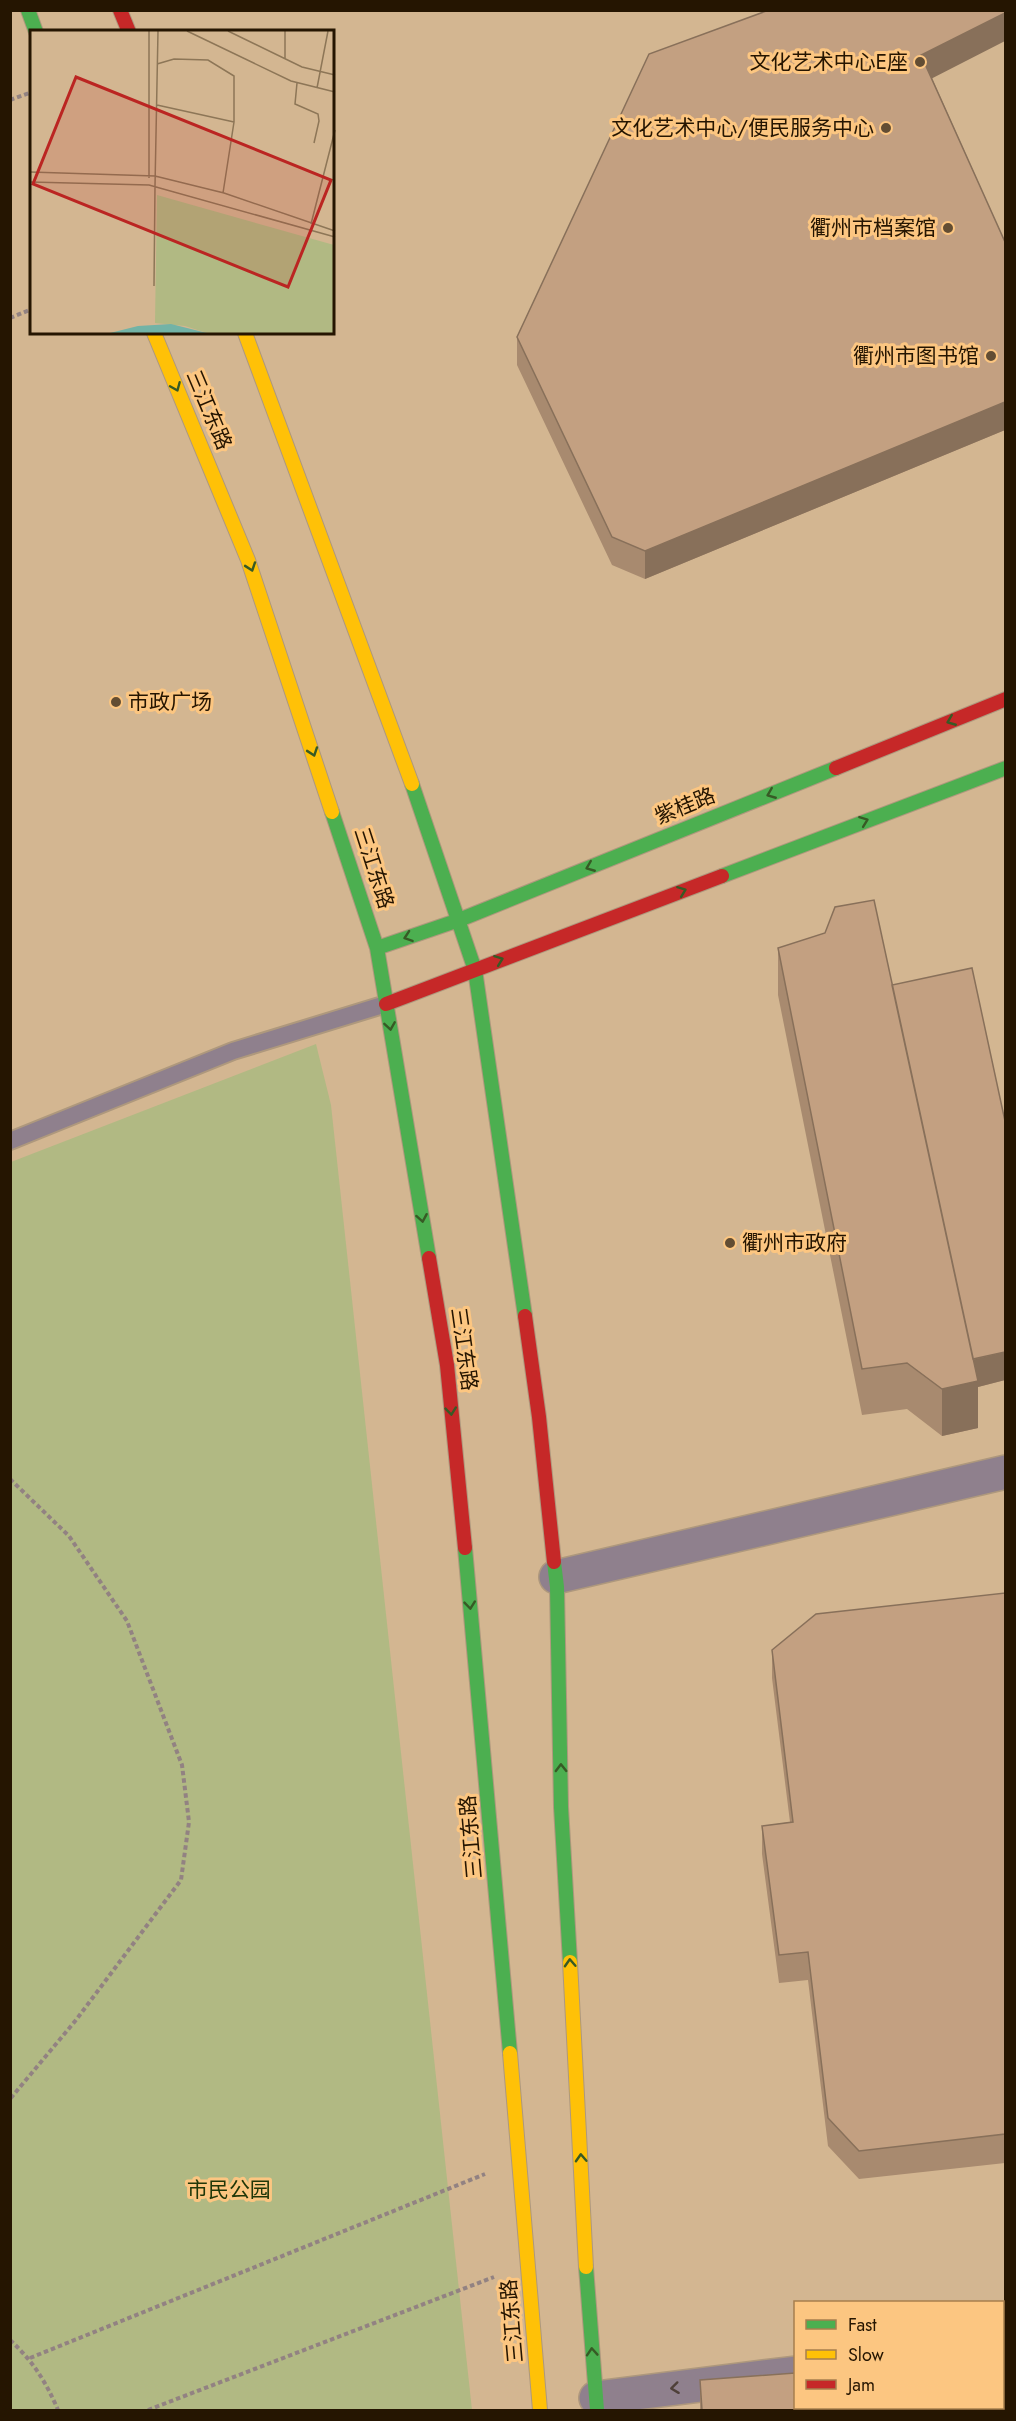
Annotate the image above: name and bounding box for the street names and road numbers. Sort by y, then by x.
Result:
street label: 三江东路 [179,365,239,455]
street label: 紫桂路 [650,780,720,832]
street label: 三江东路 [347,823,401,913]
street label: 三江东路 [443,1305,485,1393]
street label: 三江东路 [452,1794,490,1880]
street label: 三江东路 [493,2278,531,2364]

